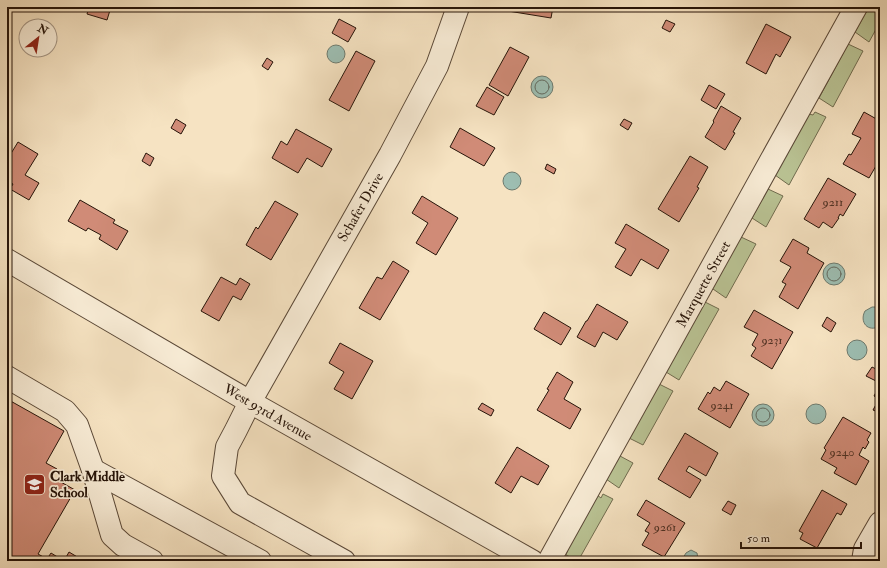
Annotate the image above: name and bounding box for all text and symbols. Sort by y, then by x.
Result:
north arrow [18,18,58,58]
text: N [34,21,51,38]
street label: Schafer Drive [334,170,387,245]
house number: 9211 [822,195,843,210]
street label: Marquette Street [673,238,734,331]
house number: 9231 [760,333,783,348]
street label: West 93rd Avenue [220,380,315,445]
house number: 9241 [710,398,733,413]
house number: 9240 [829,445,854,460]
place label: Clark Middle School [50,468,125,501]
school or university icon: Clark Middle School [22,471,48,497]
house number: 9261 [653,520,676,535]
scale bar [741,524,861,550]
text: 50 m [747,531,771,546]

